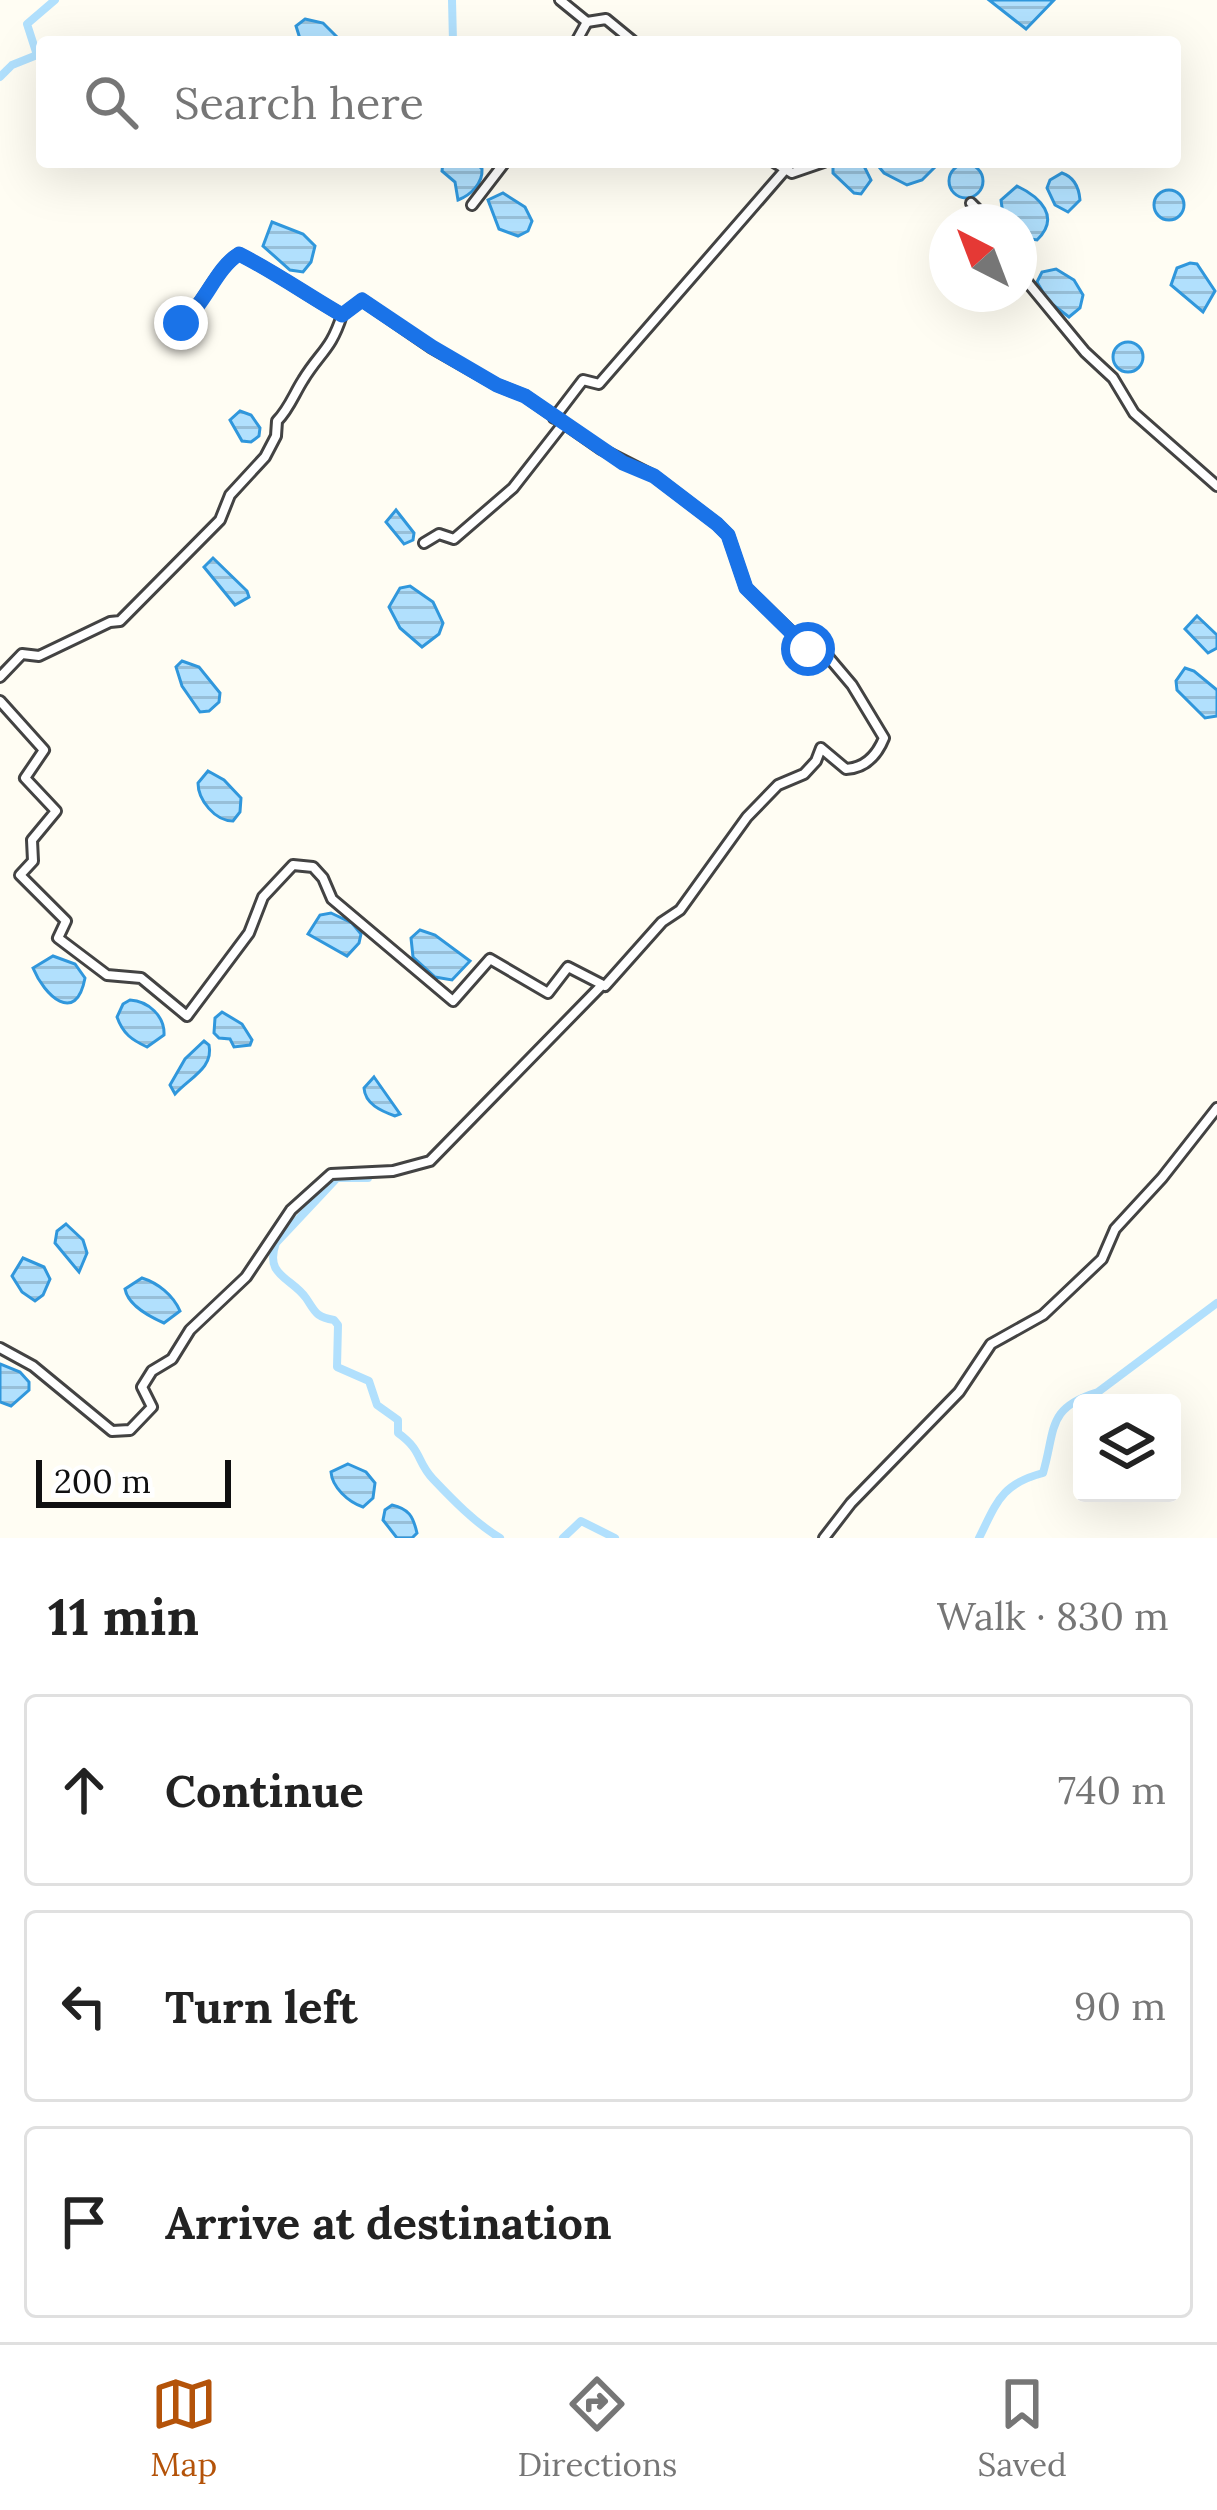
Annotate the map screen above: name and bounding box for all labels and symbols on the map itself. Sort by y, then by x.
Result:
north arrow [929,204,1037,312]
route end [154,296,208,350]
route start [781,622,835,676]
scale bar [36,1454,231,1507]

